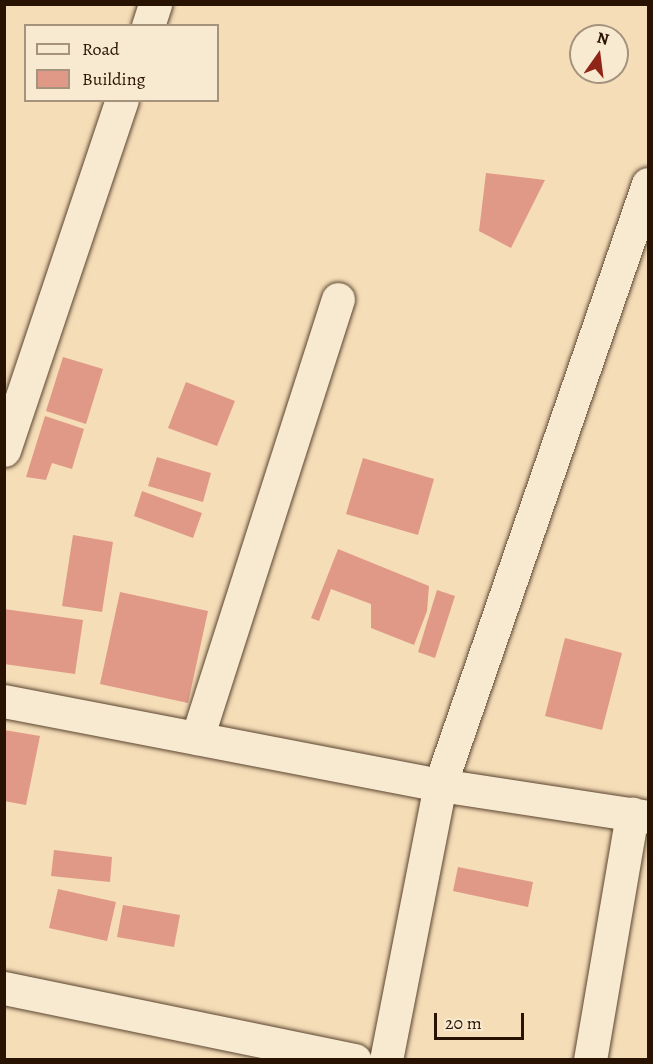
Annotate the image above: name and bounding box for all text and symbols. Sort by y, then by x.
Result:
legend [24,24,219,102]
north arrow [569,24,629,84]
text: N [595,26,611,51]
text: Road [82,37,119,61]
text: Building [82,67,146,91]
scale bar [437,1001,527,1039]
text: 20 m [445,1011,482,1035]

